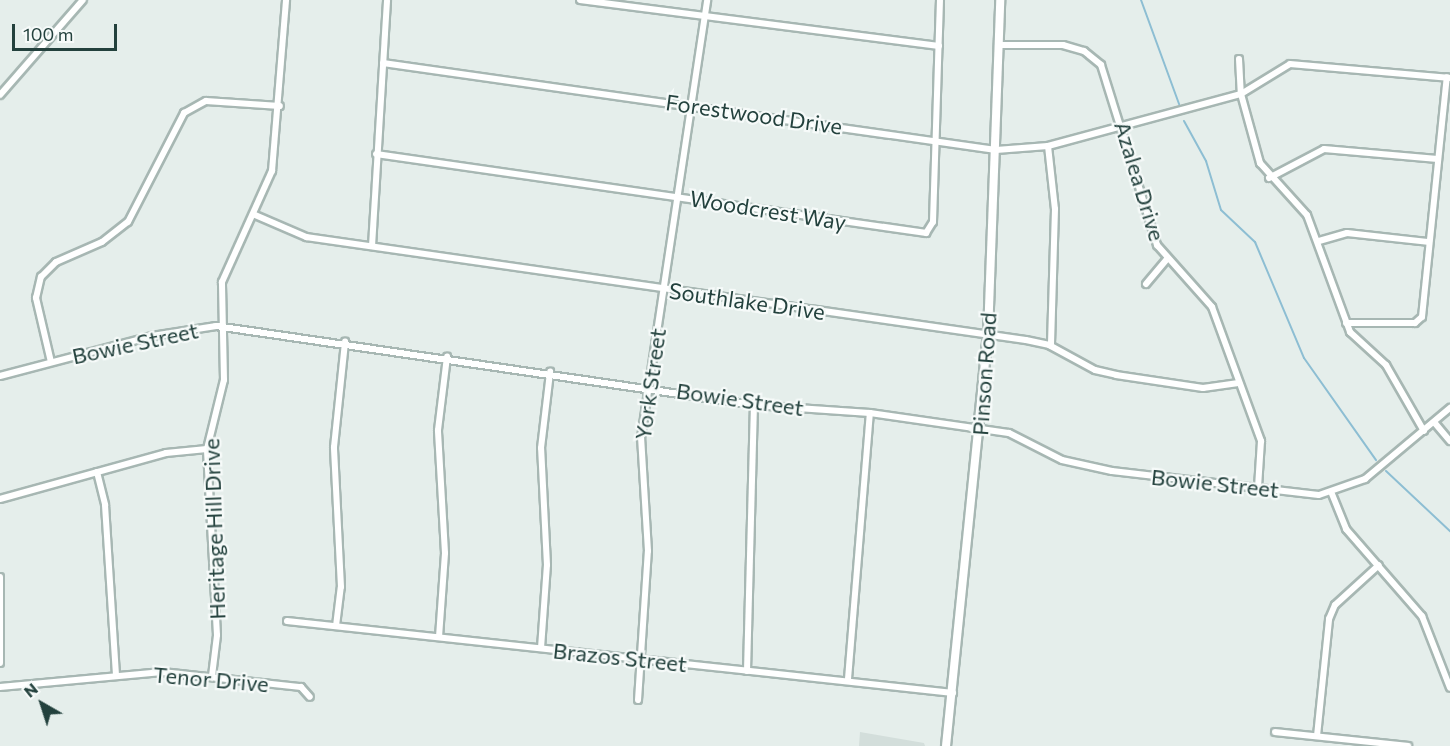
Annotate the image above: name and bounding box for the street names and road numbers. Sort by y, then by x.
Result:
street label: Forestwood Drive [664,89,844,139]
street label: Azalea Drive [1109,118,1171,244]
street label: Woodcrest Way [688,185,848,235]
street label: Southlake Drive [667,277,827,325]
street label: Pinson Road [967,312,1001,436]
street label: Bowie Street [70,317,200,369]
street label: York Street [629,326,671,442]
street label: Bowie Street [675,377,805,421]
street label: Heritage Hill Drive [198,438,230,620]
street label: Bowie Street [1150,463,1280,503]
street label: Brazos Street [552,637,688,677]
street label: Tenor Drive [152,661,270,697]

